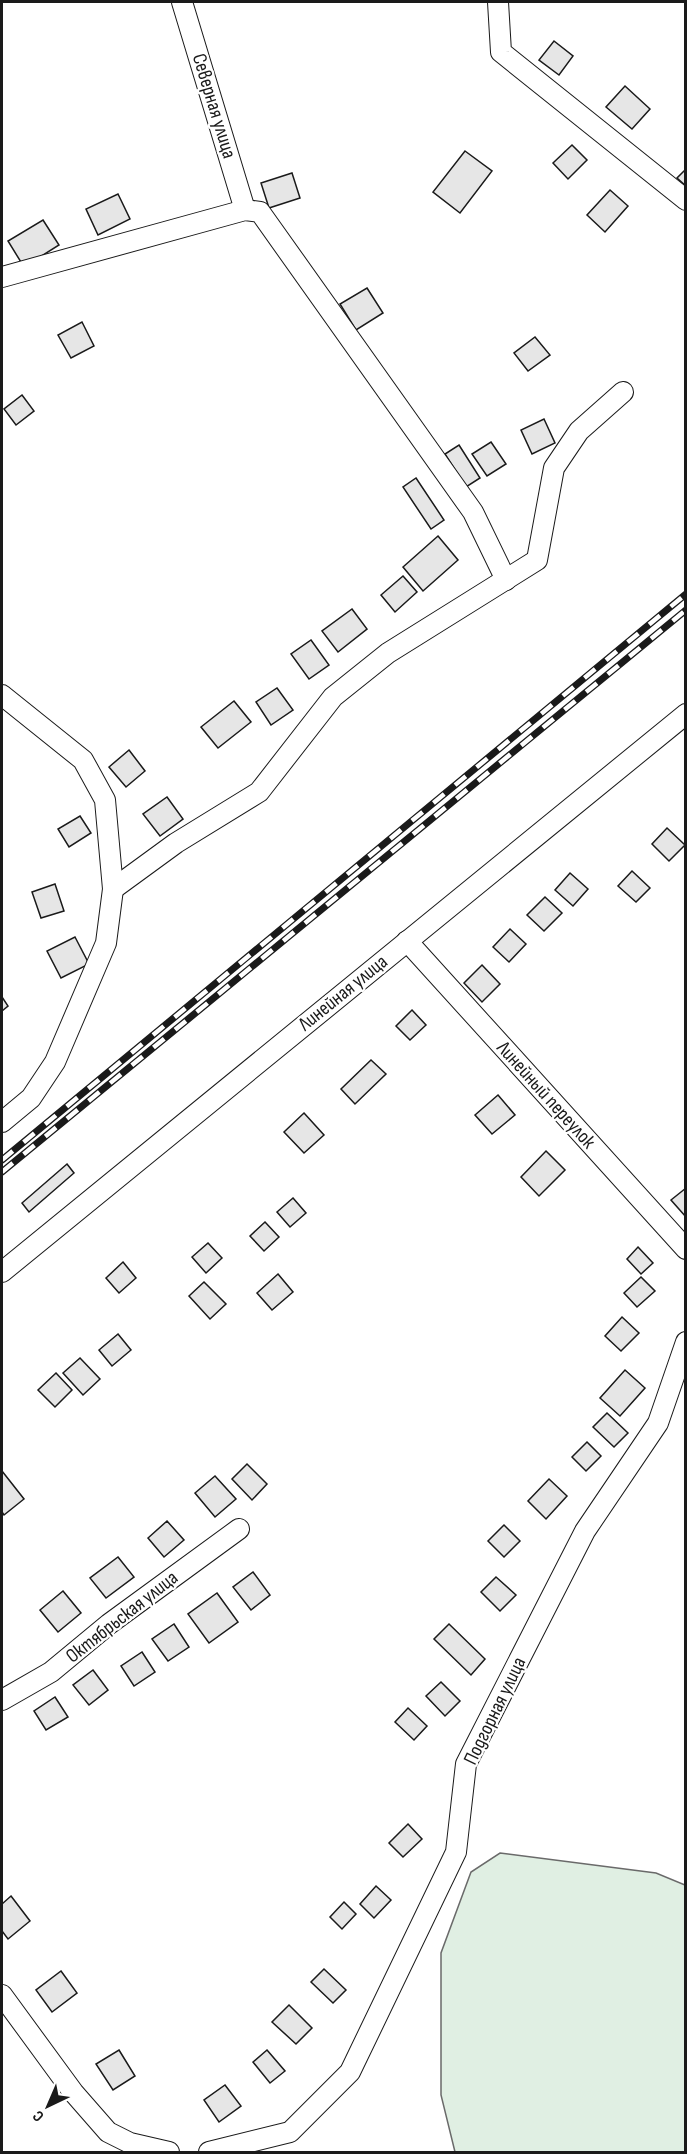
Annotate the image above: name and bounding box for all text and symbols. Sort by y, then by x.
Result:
street label: Северная улица [187,51,241,161]
street label: Линейная улица [293,950,392,1037]
street label: Линейный переулок [491,1036,601,1154]
street label: Октябрьская улица [61,1566,183,1668]
street label: Подгорная улица [459,1653,531,1769]
north arrow [18,2076,78,2136]
text: С [29,2106,48,2125]

